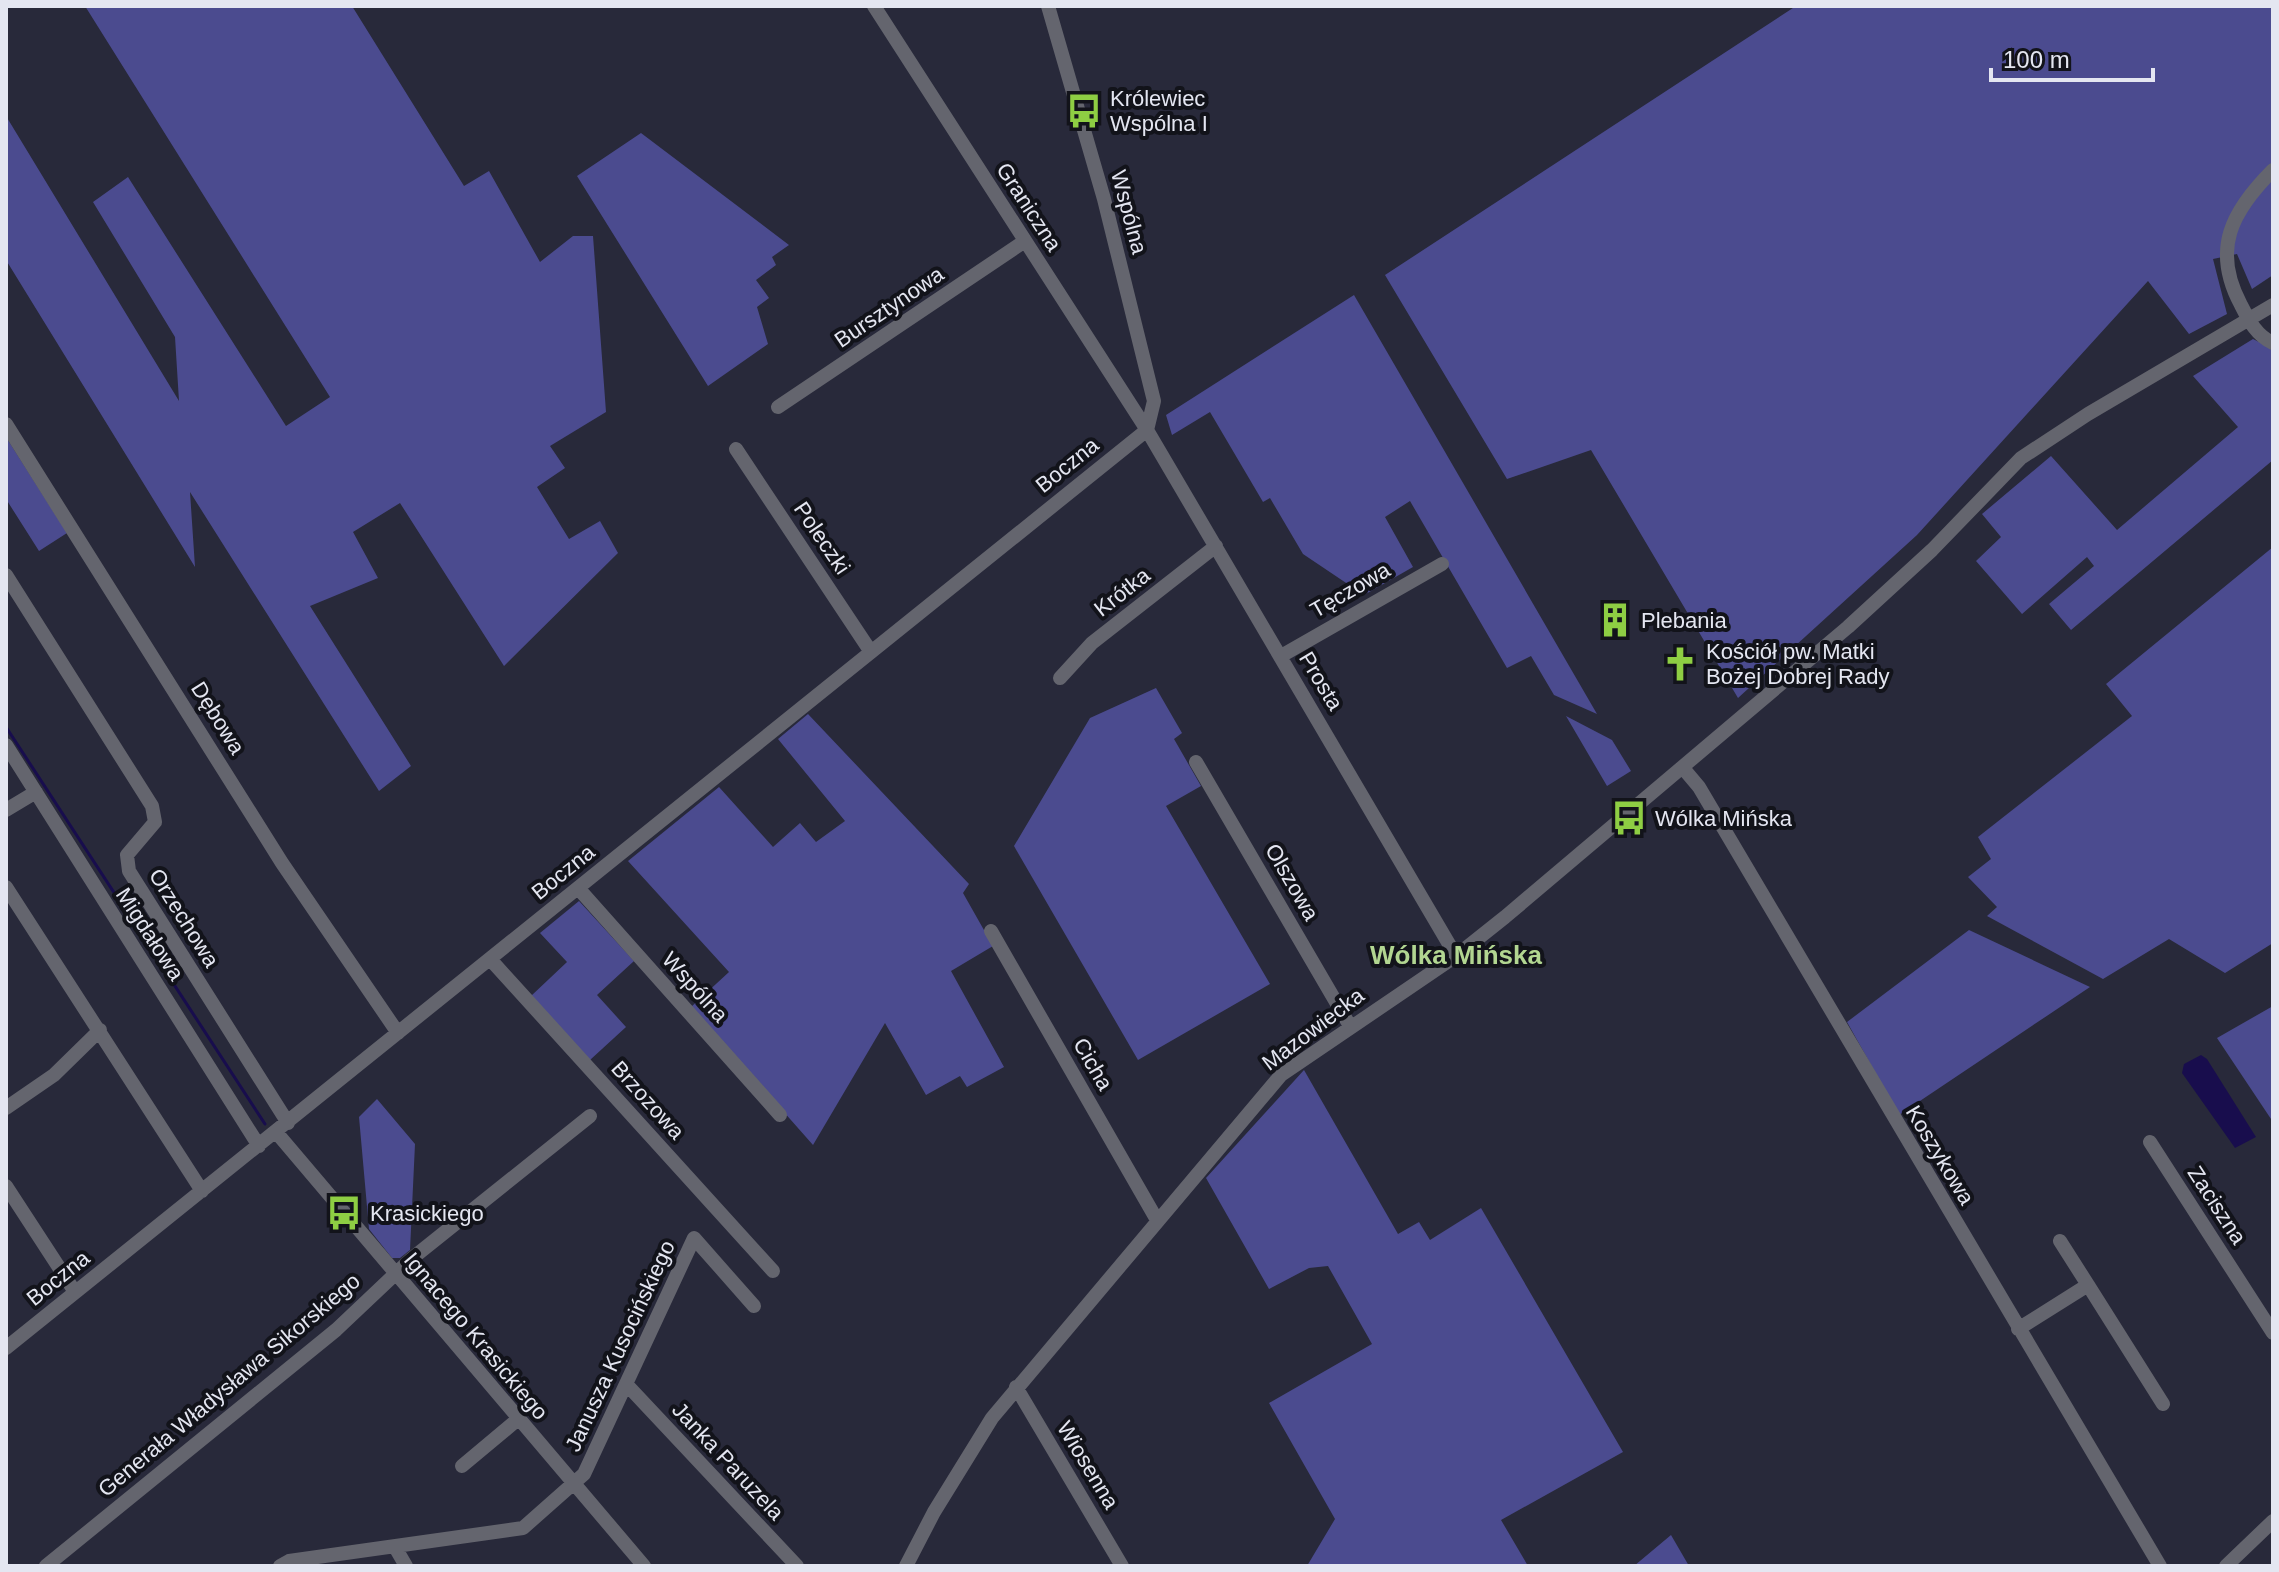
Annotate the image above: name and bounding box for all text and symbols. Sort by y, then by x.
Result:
scale bar [1991,32,2153,82]
text: 100 m [2003,46,2070,73]
place label: Królewiec Wspólna I [1110,86,1208,136]
bus stop icon: Królewiec Wspólna I [1065,92,1103,130]
street label: Graniczna [991,158,1067,256]
street label: Wspólna [1106,167,1152,257]
street label: Bursztynowa [830,261,949,353]
street label: Boczna [1031,432,1104,498]
street label: Poleczki [789,497,855,579]
street label: Tęczowa [1306,557,1395,623]
street label: Krótka [1089,562,1155,621]
building icon: Plebania [1596,601,1634,639]
place label: Plebania [1641,608,1727,633]
place label: Kościół pw. Matki Bożej Dobrej Rady [1706,639,1889,689]
church icon: Kościół pw. Matki Bożej Dobrej Rady [1661,645,1699,683]
street label: Prosta [1294,647,1348,715]
street label: Dębowa [186,677,250,759]
bus stop icon: Wólka Mińska [1610,799,1648,837]
place label: Wólka Mińska [1655,806,1793,831]
street label: Boczna [527,839,600,905]
street label: Olszowa [1260,839,1324,925]
street label: Orzechowa [144,864,224,972]
street label: Migdałowa [111,883,190,986]
district label: Wólka Mińska [1370,940,1543,970]
street label: Wspólna [657,947,733,1028]
street label: Mazowiecka [1257,982,1369,1075]
street label: Cicha [1068,1033,1118,1095]
street label: Brzozowa [606,1056,690,1145]
street label: Koszykowa [1901,1101,1980,1210]
street label: Zaciszna [2183,1161,2252,1249]
bus stop icon: Krasickiego [325,1194,363,1232]
place label: Krasickiego [370,1201,484,1226]
street label: Janusza Kusocińskiego [560,1237,680,1455]
street label: Boczna [22,1245,95,1311]
street label: Ignacego Krasickiego [399,1247,553,1425]
street label: Generała Władysława Sikorskiego [93,1268,365,1502]
street label: Janka Paruzela [667,1397,789,1526]
street label: Wiosenna [1052,1417,1124,1514]

